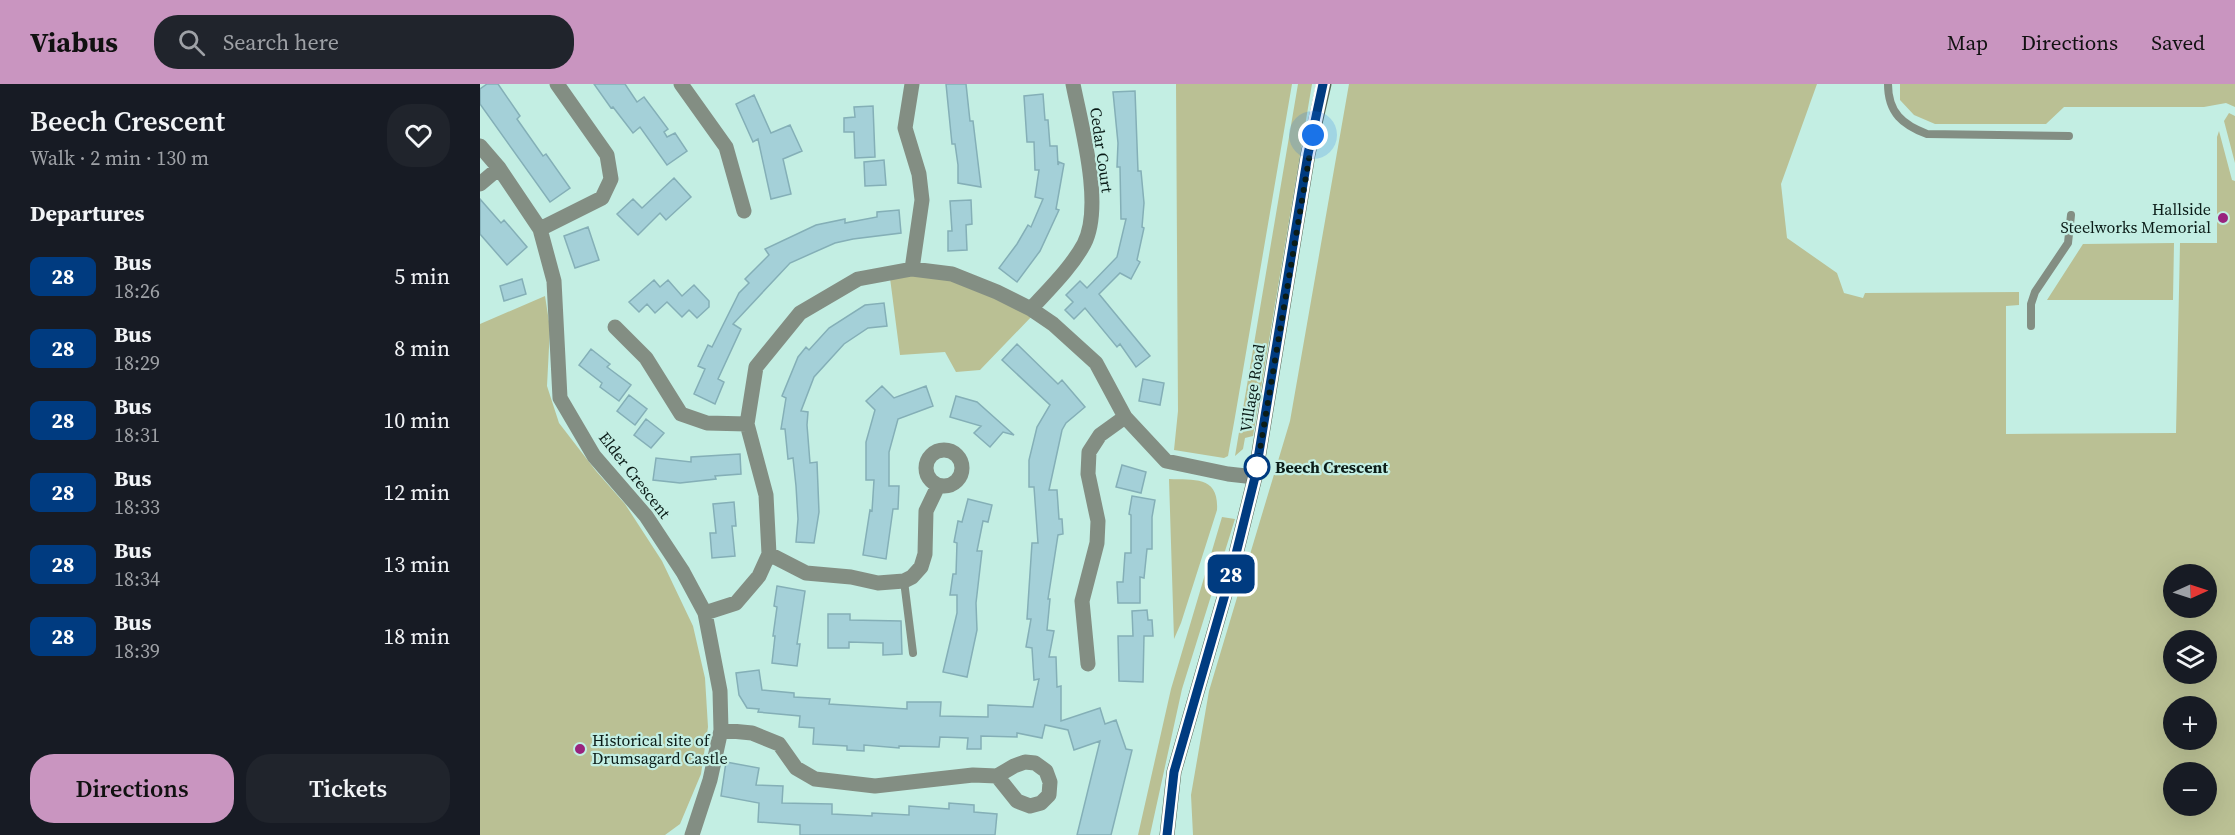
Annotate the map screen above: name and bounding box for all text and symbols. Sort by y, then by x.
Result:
search box [154,15,574,69]
text: Viabus [30,23,118,61]
icon: search [175,26,208,59]
text: Search here [223,27,339,57]
text: Map [1947,28,1988,57]
text: Directions [2021,28,2118,57]
text: Saved [2151,28,2205,57]
text: Beech Crescent [30,102,225,140]
button: heart [387,104,450,167]
street label: Cedar Court [1085,106,1119,195]
your location [1298,120,1328,150]
text: Walk · 2 min · 130 m [30,144,209,172]
text: Departures [30,198,144,228]
place label: Hallside Steelworks Memorial [2061,198,2211,238]
marker: Hallside Steelworks Memorial [2216,211,2230,225]
text: Bus [114,247,151,277]
text: 5 min [394,261,450,291]
text: 28 [52,262,74,291]
text: 18:26 [114,277,160,305]
text: Bus [114,319,151,349]
text: 8 min [394,333,450,363]
text: 28 [52,334,74,363]
street label: Village Road [1234,342,1270,434]
text: 18:29 [114,349,160,377]
text: Bus [114,391,151,421]
text: 10 min [383,405,450,435]
text: 28 [52,406,74,435]
text: 18:31 [114,421,160,449]
street label: Elder Crescent [594,427,676,524]
marker: Beech Crescent [1244,454,1270,480]
place label: Beech Crescent [1275,456,1388,478]
text: Bus [114,463,151,493]
text: 12 min [383,477,450,507]
text: 28 [52,478,74,507]
text: 18:33 [114,493,160,521]
text: Bus [114,535,151,565]
text: 13 min [383,549,450,579]
text: 28 [52,550,74,579]
line badge: 28 [1204,554,1258,594]
text: 28 [1220,560,1242,589]
north arrow [2163,564,2217,618]
map controls [2163,564,2217,816]
text: 18:34 [114,565,160,593]
text: Bus [114,607,151,637]
text: 18 min [383,621,450,651]
text: 28 [52,622,74,651]
button: layers [2163,630,2217,684]
text: 18:39 [114,637,160,665]
button: + [2163,696,2217,750]
place label: Historical site of Drumsagard Castle [592,729,728,769]
marker: Historical site of Drumsagard Castle [573,742,587,756]
button: Directions [30,754,234,823]
button: Tickets [246,754,450,823]
button: − [2163,762,2217,816]

